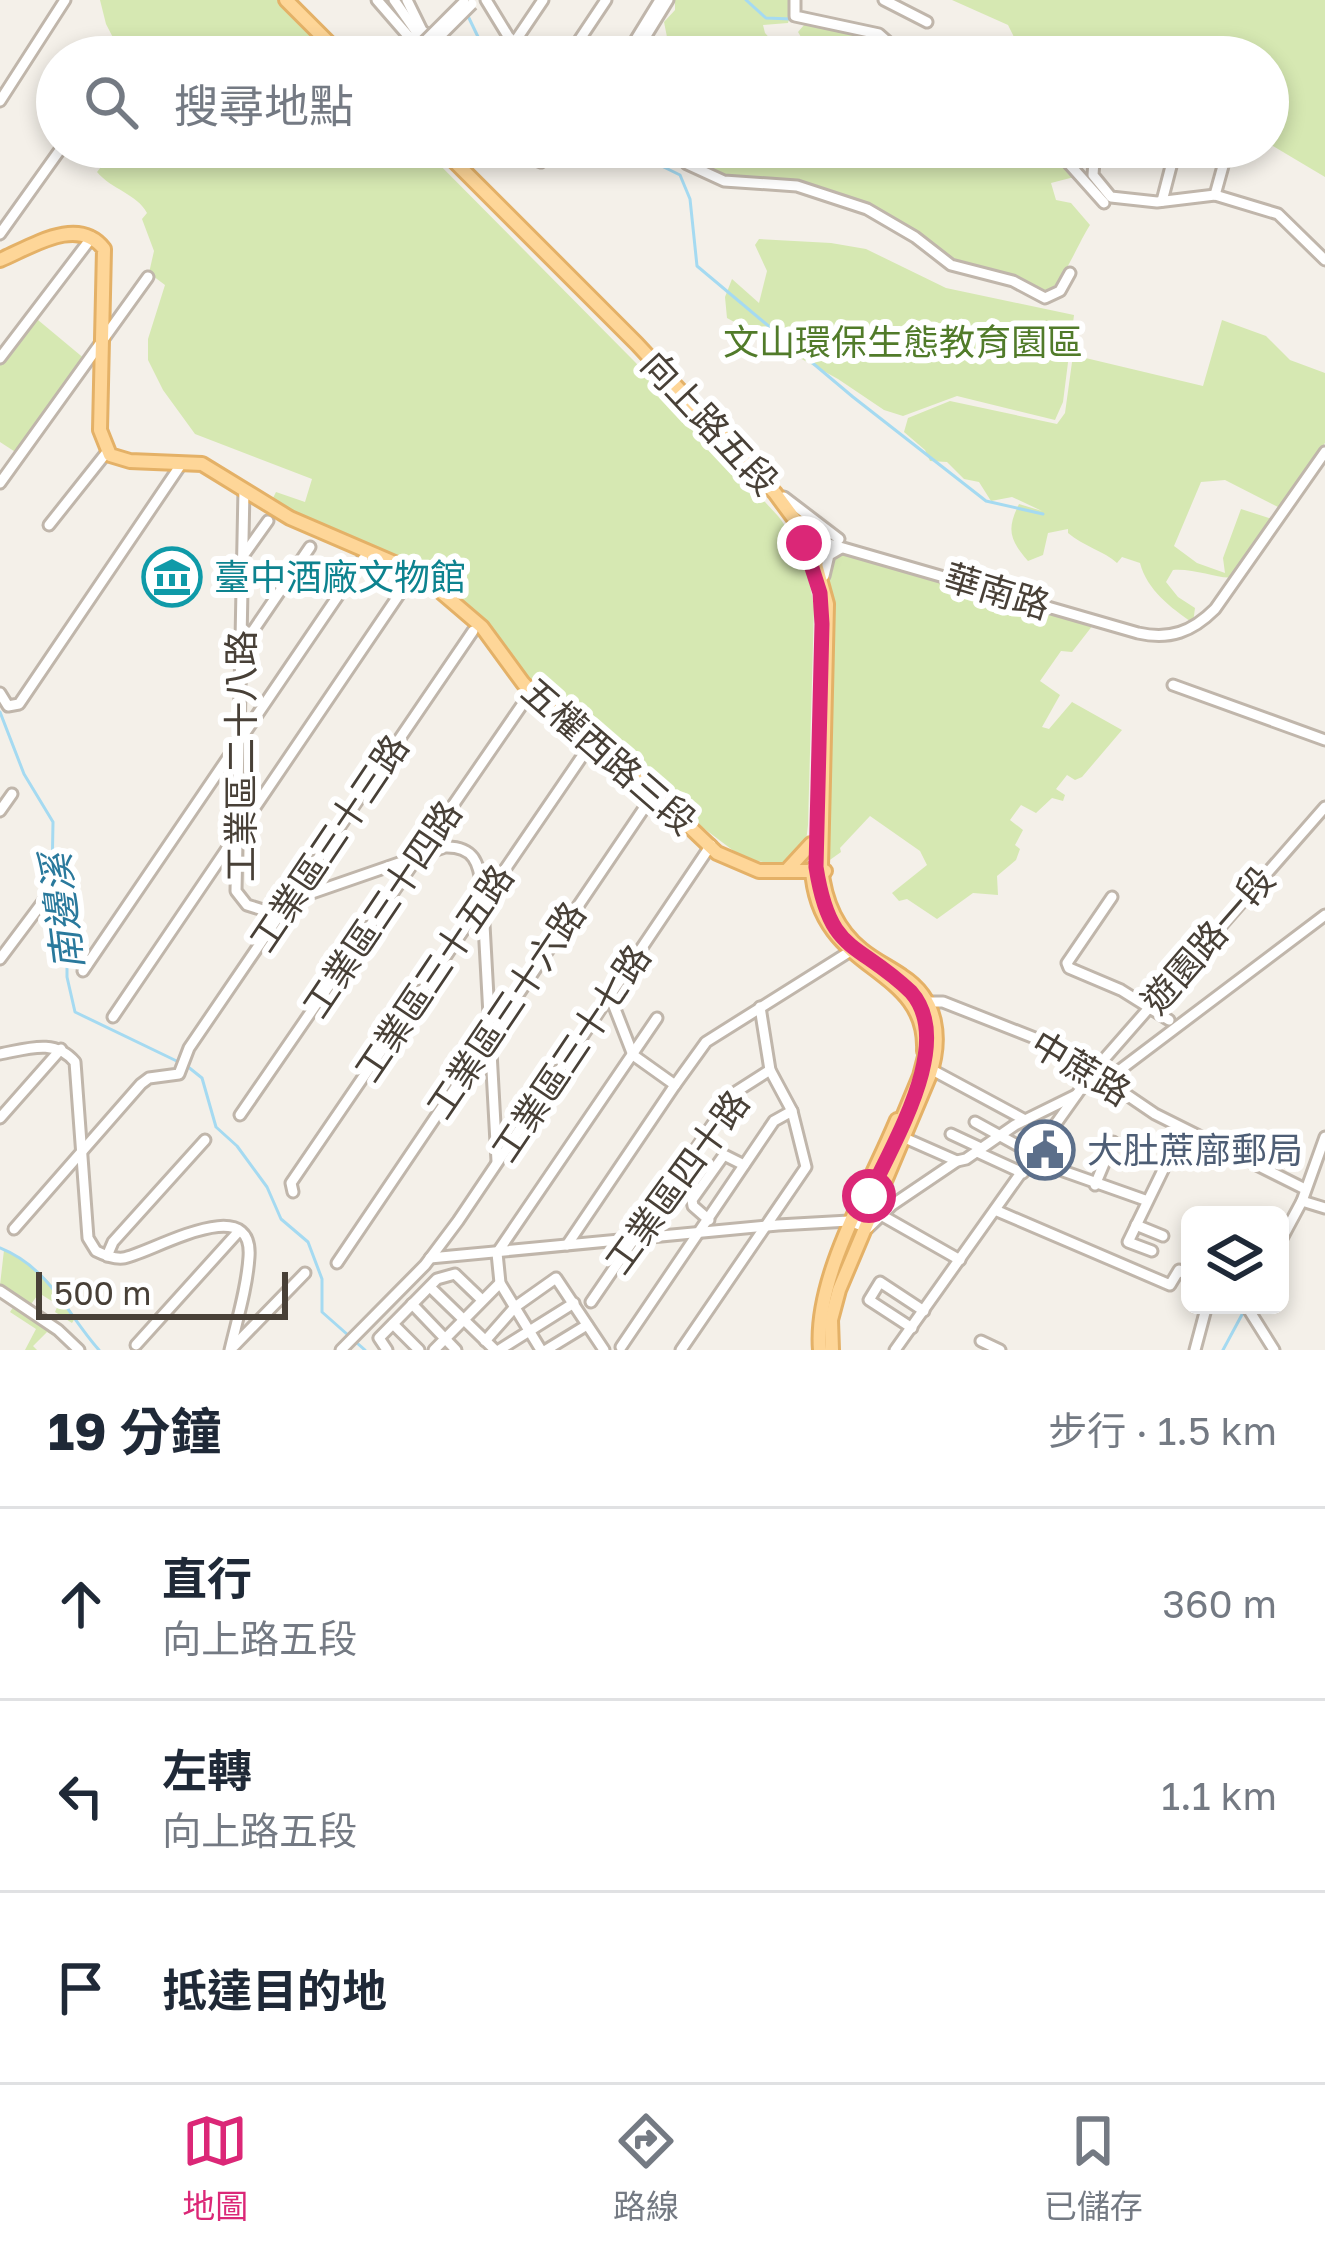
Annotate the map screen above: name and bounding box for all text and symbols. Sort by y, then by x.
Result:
search box [36,36,1289,168]
icon: search [78,69,144,135]
text: 搜尋地點 [174,78,354,132]
park label: 文山環保生態教育園區 [723,320,1083,363]
street label: 向上路五段 [633,342,787,503]
route end [777,516,831,570]
museum icon: 臺中酒廠文物館 [141,546,203,608]
street label: 華南路 [939,554,1055,627]
place label: 臺中酒廠文物館 [214,555,466,598]
street label: 工業區二十八路 [219,630,262,882]
street label: 五權西路三段 [514,669,705,843]
street label: 工業區三十三路 [240,726,417,959]
street label: 工業區三十四路 [293,792,470,1025]
water label: 南邊溪 [30,846,92,973]
street label: 工業區三十五路 [345,856,522,1089]
street label: 遊園路一段 [1132,858,1283,1022]
street label: 工業區三十六路 [417,893,594,1126]
street label: 工業區三十七路 [482,936,659,1169]
street label: 中蔗路 [1024,1021,1139,1114]
street label: 工業區四十路 [596,1082,757,1282]
public building icon: 大肚蔗廍郵局 [1014,1119,1076,1181]
place label: 大肚蔗廍郵局 [1087,1128,1303,1171]
route start [842,1169,896,1223]
map controls [1181,1206,1289,1314]
button: layers [1181,1206,1289,1314]
scale bar [36,1266,288,1319]
text: 500 m [54,1273,152,1312]
text: 19 分鐘 [48,1400,221,1461]
text: 步行 · 1.5 km [1048,1407,1277,1454]
text: 直行 [162,1551,252,1605]
icon: ahead [48,1571,114,1637]
text: 360 m [1162,1580,1277,1627]
text: 向上路五段 [162,1615,357,1662]
text: 左轉 [162,1743,252,1797]
icon: left [48,1763,114,1829]
text: 1.1 km [1161,1772,1277,1819]
text: 向上路五段 [162,1807,357,1854]
icon: arrive [48,1955,114,2021]
text: 抵達目的地 [162,1963,387,2017]
tab: 地圖 [182,2108,248,2228]
tab: 路線 [613,2108,679,2228]
tab: 已儲存 [1044,2108,1143,2228]

